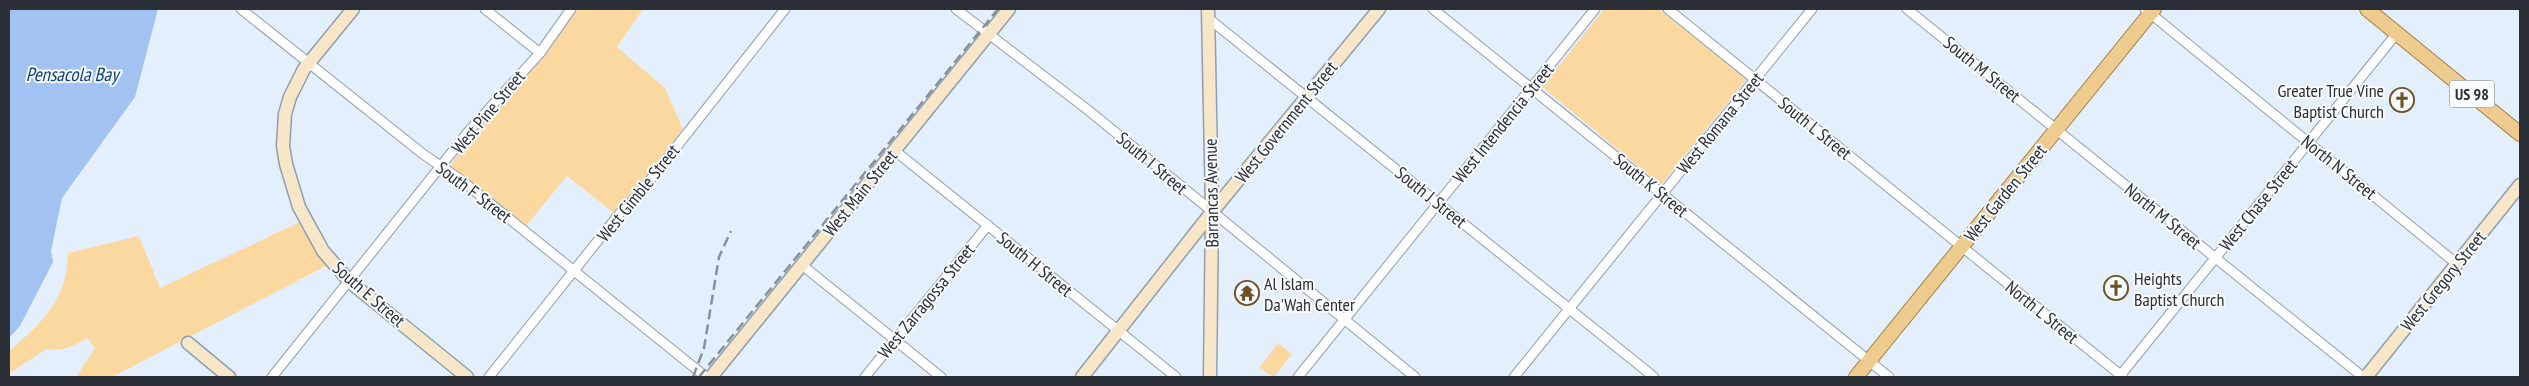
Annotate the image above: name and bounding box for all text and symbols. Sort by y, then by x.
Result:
street label: South M Street [1939,31,2025,107]
street label: West Government Street [1230,56,1342,188]
street label: West Intendencia Street [1448,58,1558,188]
water label: Pensacola Bay [26,62,121,86]
street label: West Pine Street [446,65,530,159]
street label: West Romana Street [1672,67,1768,179]
place label: Greater True Vine Baptist Church [2277,79,2384,123]
road number: US 98 [2450,80,2494,108]
church icon: Greater True Vine Baptist Church [2389,87,2415,113]
street label: South L Street [1774,91,1856,165]
street label: South I Street [1112,127,1192,199]
street label: North N Street [2297,130,2381,204]
street label: Barrancas Avenue [1199,138,1223,248]
street label: West Gimble Street [592,140,684,246]
street label: West Garden Street [1959,140,2051,246]
street label: West Main Street [818,145,902,241]
street label: South K Street [1609,148,1693,222]
street label: West Chase Street [2214,154,2302,256]
street label: South F Street [432,156,516,228]
street label: South J Street [1391,161,1471,233]
street label: North M Street [2120,178,2206,254]
street label: West Gregory Street [2395,226,2491,336]
street label: South H Street [993,227,1078,302]
street label: West Zarragossa Street [873,239,979,363]
street label: South E Street [328,256,410,332]
place label: Heights Baptist Church [2134,267,2224,311]
place label: Al Islam Da'Wah Center [1264,272,1355,316]
church icon: Heights Baptist Church [2103,275,2129,301]
street label: North L Street [2001,276,2083,348]
temple icon: Al Islam Da'Wah Center [1234,280,1260,306]

